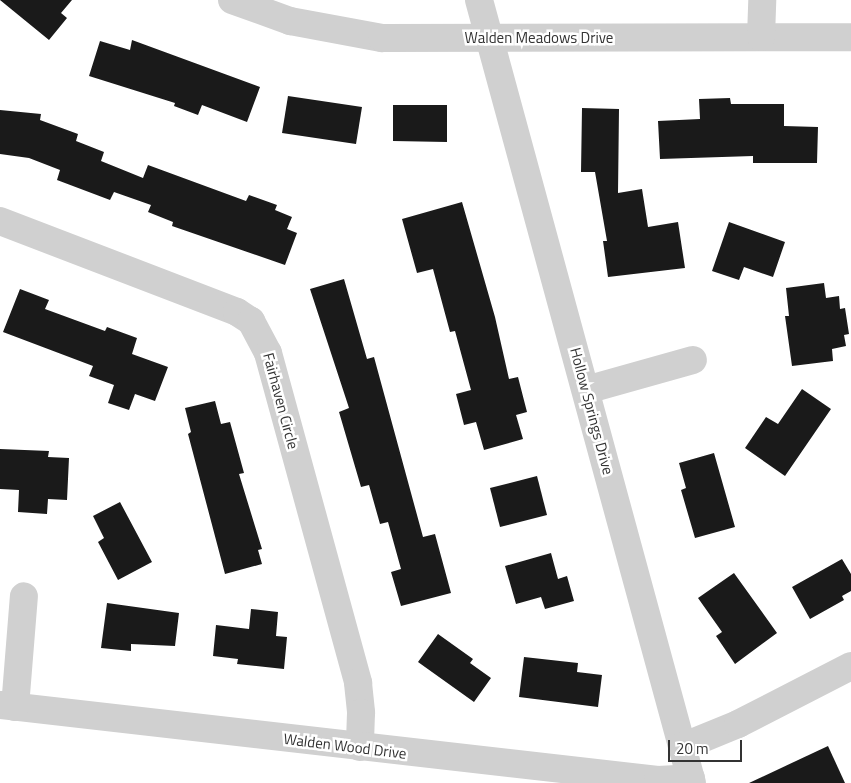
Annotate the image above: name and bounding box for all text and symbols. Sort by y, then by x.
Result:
street label: Walden Meadows Drive [465,29,613,47]
street label: Hollow Springs Drive [566,345,618,477]
street label: Fairhaven Circle [260,351,302,451]
street label: Walden Wood Drive [282,730,408,762]
scale bar [671,730,745,762]
text: 20 m [676,737,709,760]

